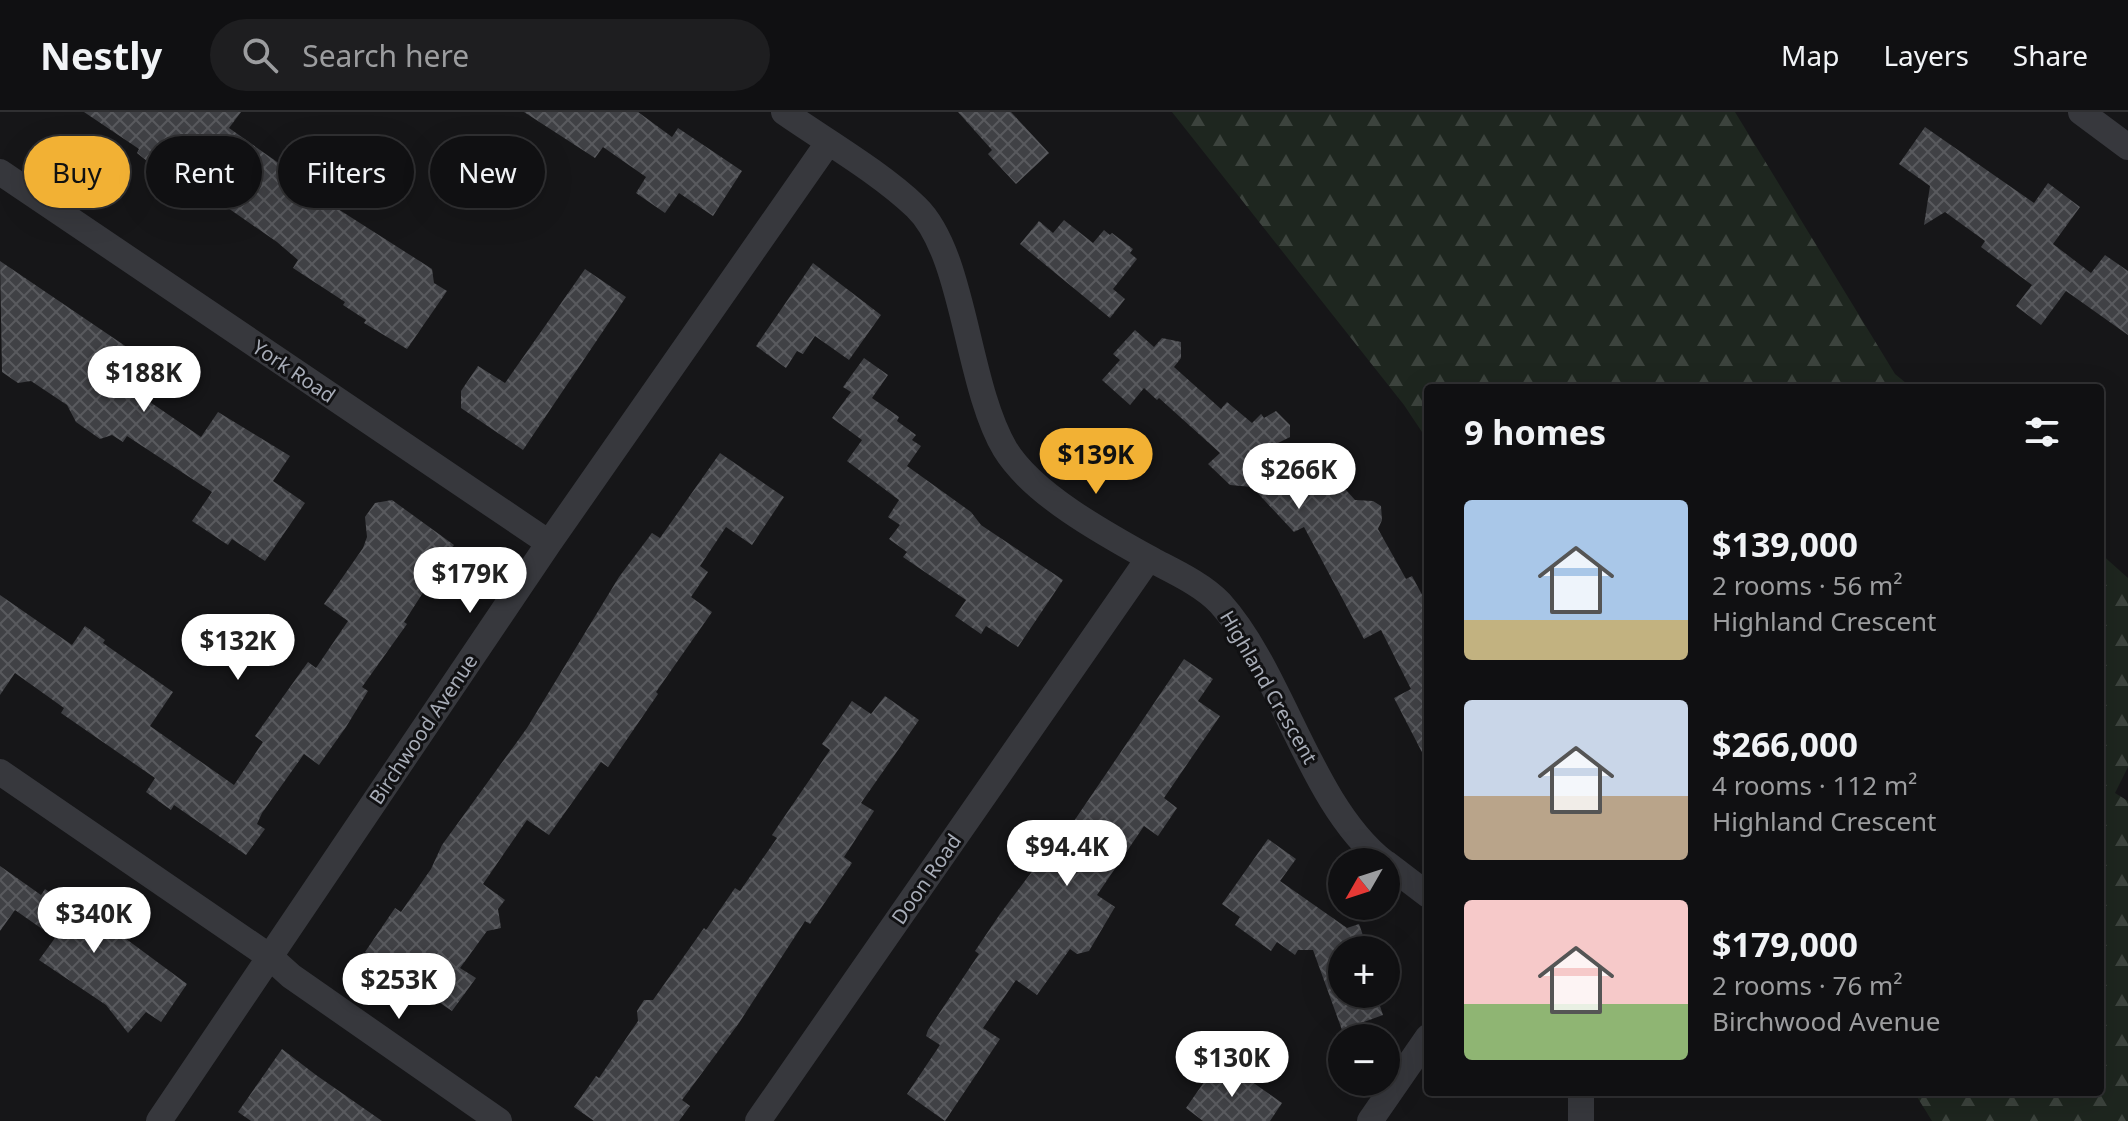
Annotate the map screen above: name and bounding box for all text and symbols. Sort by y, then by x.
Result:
search box [210,19,770,91]
text: Nestly [40,29,162,81]
icon: search [238,33,282,77]
text: Search here [302,35,469,76]
text: Map [1781,36,1839,74]
text: Layers [1883,36,1969,74]
text: Share [2013,36,2088,74]
chip: Buy [24,136,130,208]
chip: Rent [146,136,262,208]
chip: Filters [278,136,414,208]
chip: New [430,136,545,208]
street label: York Road [247,333,341,409]
pin: $188K [88,346,200,414]
text: $188K [106,354,182,390]
text: 9 homes [1464,409,1606,455]
icon: filters [2020,410,2064,454]
pin: $139K [1040,428,1152,496]
text: $139K [1058,436,1134,472]
pin: $266K [1243,443,1355,511]
text: $266K [1261,451,1337,487]
text: $139,000 [1712,521,1858,567]
icon: home [1528,532,1624,628]
pin: $179K [414,547,526,615]
text: $179K [432,555,508,591]
text: 2 rooms · 56 m² [1712,567,1902,603]
text: Highland Crescent [1712,603,1937,639]
street label: Highland Crescent [1214,605,1324,769]
pin: $132K [182,614,294,682]
text: $132K [200,622,276,658]
street label: Birchwood Avenue [363,649,483,809]
text: $266,000 [1712,721,1858,767]
icon: home [1528,732,1624,828]
text: 4 rooms · 112 m² [1712,767,1917,803]
text: Highland Crescent [1712,803,1937,839]
pin: $94.4K [1002,820,1132,888]
street label: Doon Road [885,828,967,930]
text: $94.4K [1025,828,1109,864]
north arrow [1328,848,1400,920]
map controls [1328,848,1400,1096]
pin: $340K [38,887,150,955]
text: $340K [56,895,132,931]
text: $179,000 [1712,921,1858,967]
icon: home [1528,932,1624,1028]
button: + [1328,936,1400,1008]
pin: $253K [343,953,455,1021]
text: $253K [361,961,437,997]
text: 2 rooms · 76 m² [1712,967,1902,1003]
text: Birchwood Avenue [1712,1003,1940,1039]
button: − [1328,1024,1400,1096]
pin: $130K [1176,1031,1288,1099]
text: $130K [1194,1039,1270,1075]

